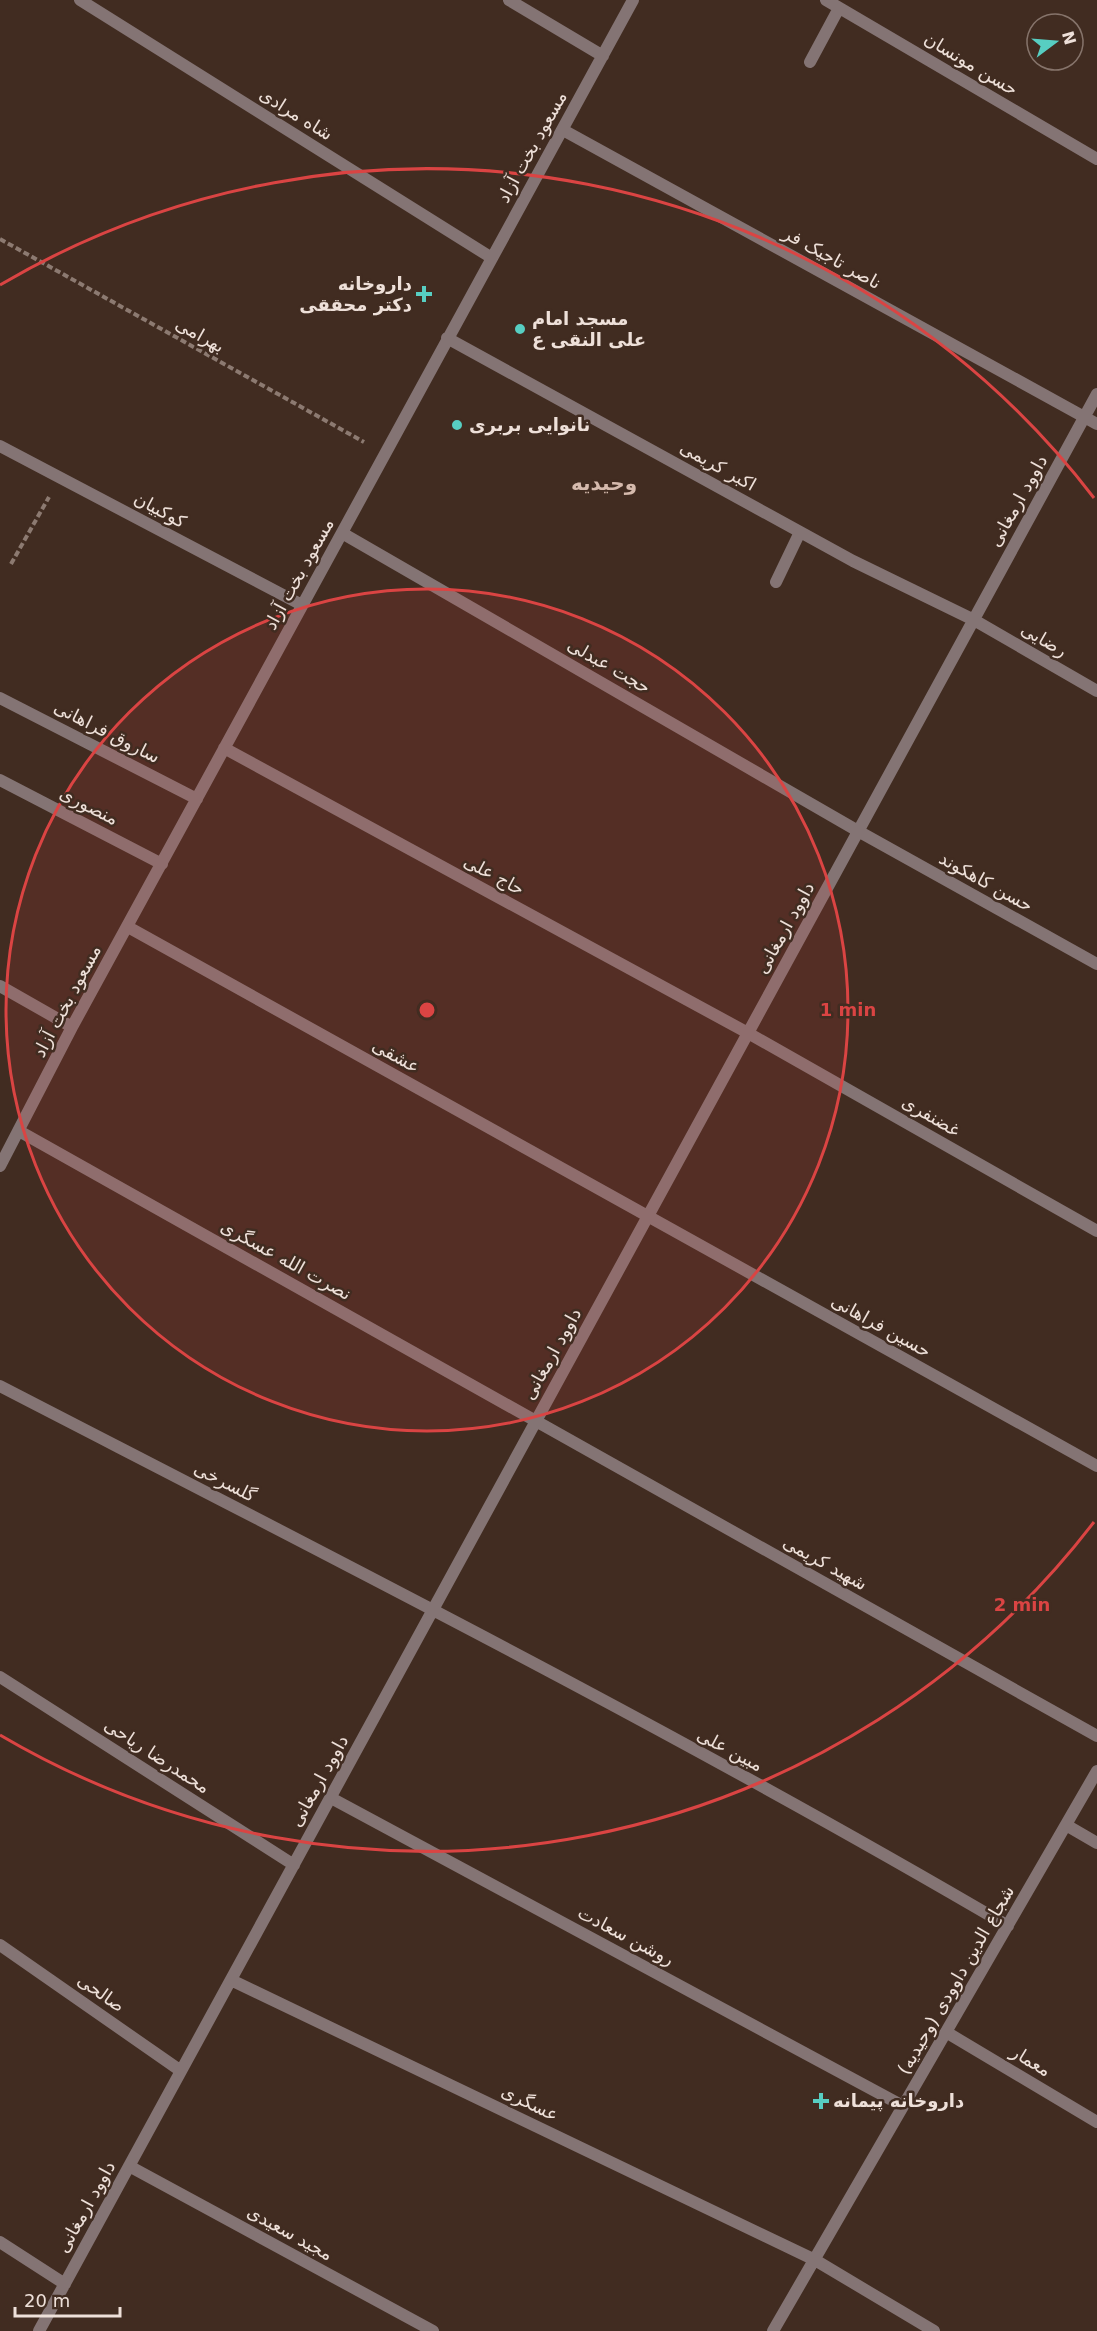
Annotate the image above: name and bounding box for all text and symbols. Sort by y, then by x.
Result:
north arrow [1025,12,1085,72]
street label: حسن مونسان [920,27,1022,101]
text: N [1058,29,1080,47]
street label: شاه مرادی [255,83,337,145]
street label: مسعود بخت آزاد [491,87,572,207]
street label: ناصر تاجیک فر [778,222,885,294]
place label: داروخانه دکتر محققی [299,273,412,316]
marker: داروخانه دکتر محققی [417,287,431,301]
place label: مسجد امام علی النقی ع [532,308,646,350]
street label: بهرامی [172,313,228,357]
marker: مسجد امام علی النقی ع [513,322,527,336]
place label: نانوایی بربری [469,414,590,436]
marker: نانوایی بربری [450,418,464,432]
street label: اکبر کریمی [676,436,760,496]
street label: داوود ارمغانی [984,451,1052,551]
district label: وحیدیه [571,471,637,495]
street label: کوکبیان [130,487,190,533]
street label: مسعود بخت آزاد [258,514,339,634]
street label: رضایی [1018,618,1071,661]
street label: حجت عبدلی [564,633,654,698]
street label: ساروق فراهانی [50,696,164,768]
street label: منصوری [56,782,122,830]
street label: حسن کاهکوند [935,847,1037,917]
street label: حاج علی [460,850,528,900]
street label: داوود ارمغانی [751,878,819,978]
street label: مسعود بخت آزاد [27,941,106,1061]
text: 1 min [820,999,876,1020]
centre of rings [417,1000,437,1020]
street label: عشقی [369,1034,424,1077]
street label: غضنفری [898,1091,964,1141]
street label: نصرت الله عسگری [217,1215,355,1305]
street label: حسین فراهانی [827,1290,935,1362]
street label: داوود ارمغانی [518,1304,586,1404]
street label: گلسرخی [190,1457,260,1507]
street label: شهید کریمی [779,1531,871,1595]
text: 2 min [994,1594,1050,1615]
street label: محمدرضا ریاحی [101,1714,214,1798]
street label: مبین علی [693,1723,767,1777]
street label: داوود ارمغانی [285,1731,353,1831]
street label: شجاع الدین داوودی (وحیدیه) [893,1882,1019,2078]
street label: روشن سعادت [574,1901,678,1971]
street label: صالحی [74,1969,129,2016]
street label: معمار [1007,2040,1055,2081]
street label: عسگری [498,2080,562,2126]
place label: داروخانه پیمانه [833,2090,964,2112]
marker: داروخانه پیمانه [814,2094,828,2108]
street label: داوود ارمغانی [52,2157,120,2257]
street label: مجید سعیدی [244,2200,337,2265]
scale bar [15,2280,120,2318]
text: 20 m [24,2290,70,2311]

